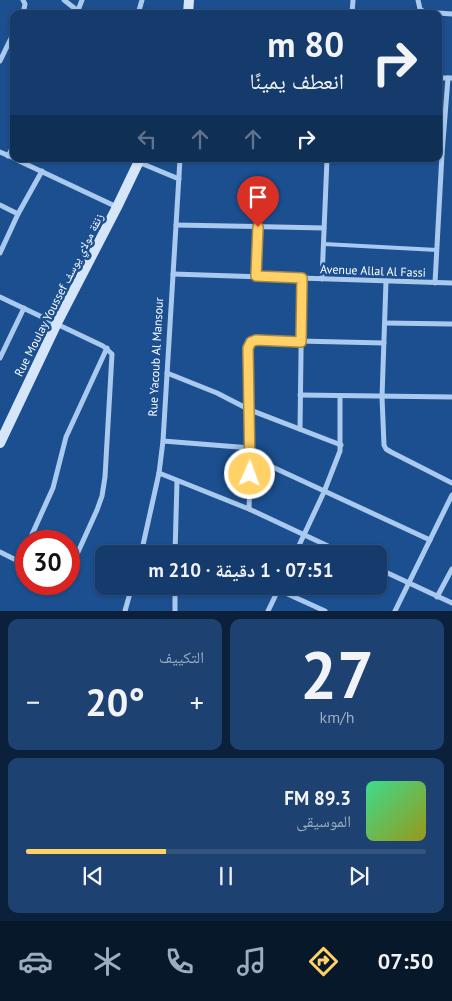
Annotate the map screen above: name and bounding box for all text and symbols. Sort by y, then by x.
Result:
text: 80 m [267,21,344,67]
icon: right [362,30,427,95]
text: انعطف يمينًا [249,67,344,95]
icon: left [133,125,161,153]
icon: ahead [186,125,214,153]
icon: ahead [239,125,267,153]
icon: right [292,125,320,153]
pin [237,176,279,227]
icon: arrive [244,183,272,211]
street label: Rue Moulay Youssef زنقة مولاي يوسف [11,210,109,380]
street label: Avenue Allal Al Fassi [320,261,426,280]
street label: Rue Yacoub Al Mansour [145,297,166,417]
position arrow [223,447,275,499]
speed limit sign: 30 [15,530,80,595]
text: 07:51 · 1 دقيقة · 210 m [149,558,333,582]
text: 27 [300,632,374,716]
text: التكييف [159,647,204,667]
text: 20° [85,677,145,726]
text: − [26,683,40,720]
text: + [190,683,204,720]
text: km/h [319,707,355,727]
text: 89.3 FM [284,786,351,810]
text: الموسيقى [296,811,351,831]
icon: previous [79,862,107,890]
icon: pause [212,862,240,890]
icon: next [345,862,373,890]
icon: car [18,944,53,979]
icon: climate [90,944,125,979]
icon: phone [162,944,197,979]
icon: music [234,944,269,979]
icon: directions [306,944,341,979]
text: 07:50 [378,947,434,975]

